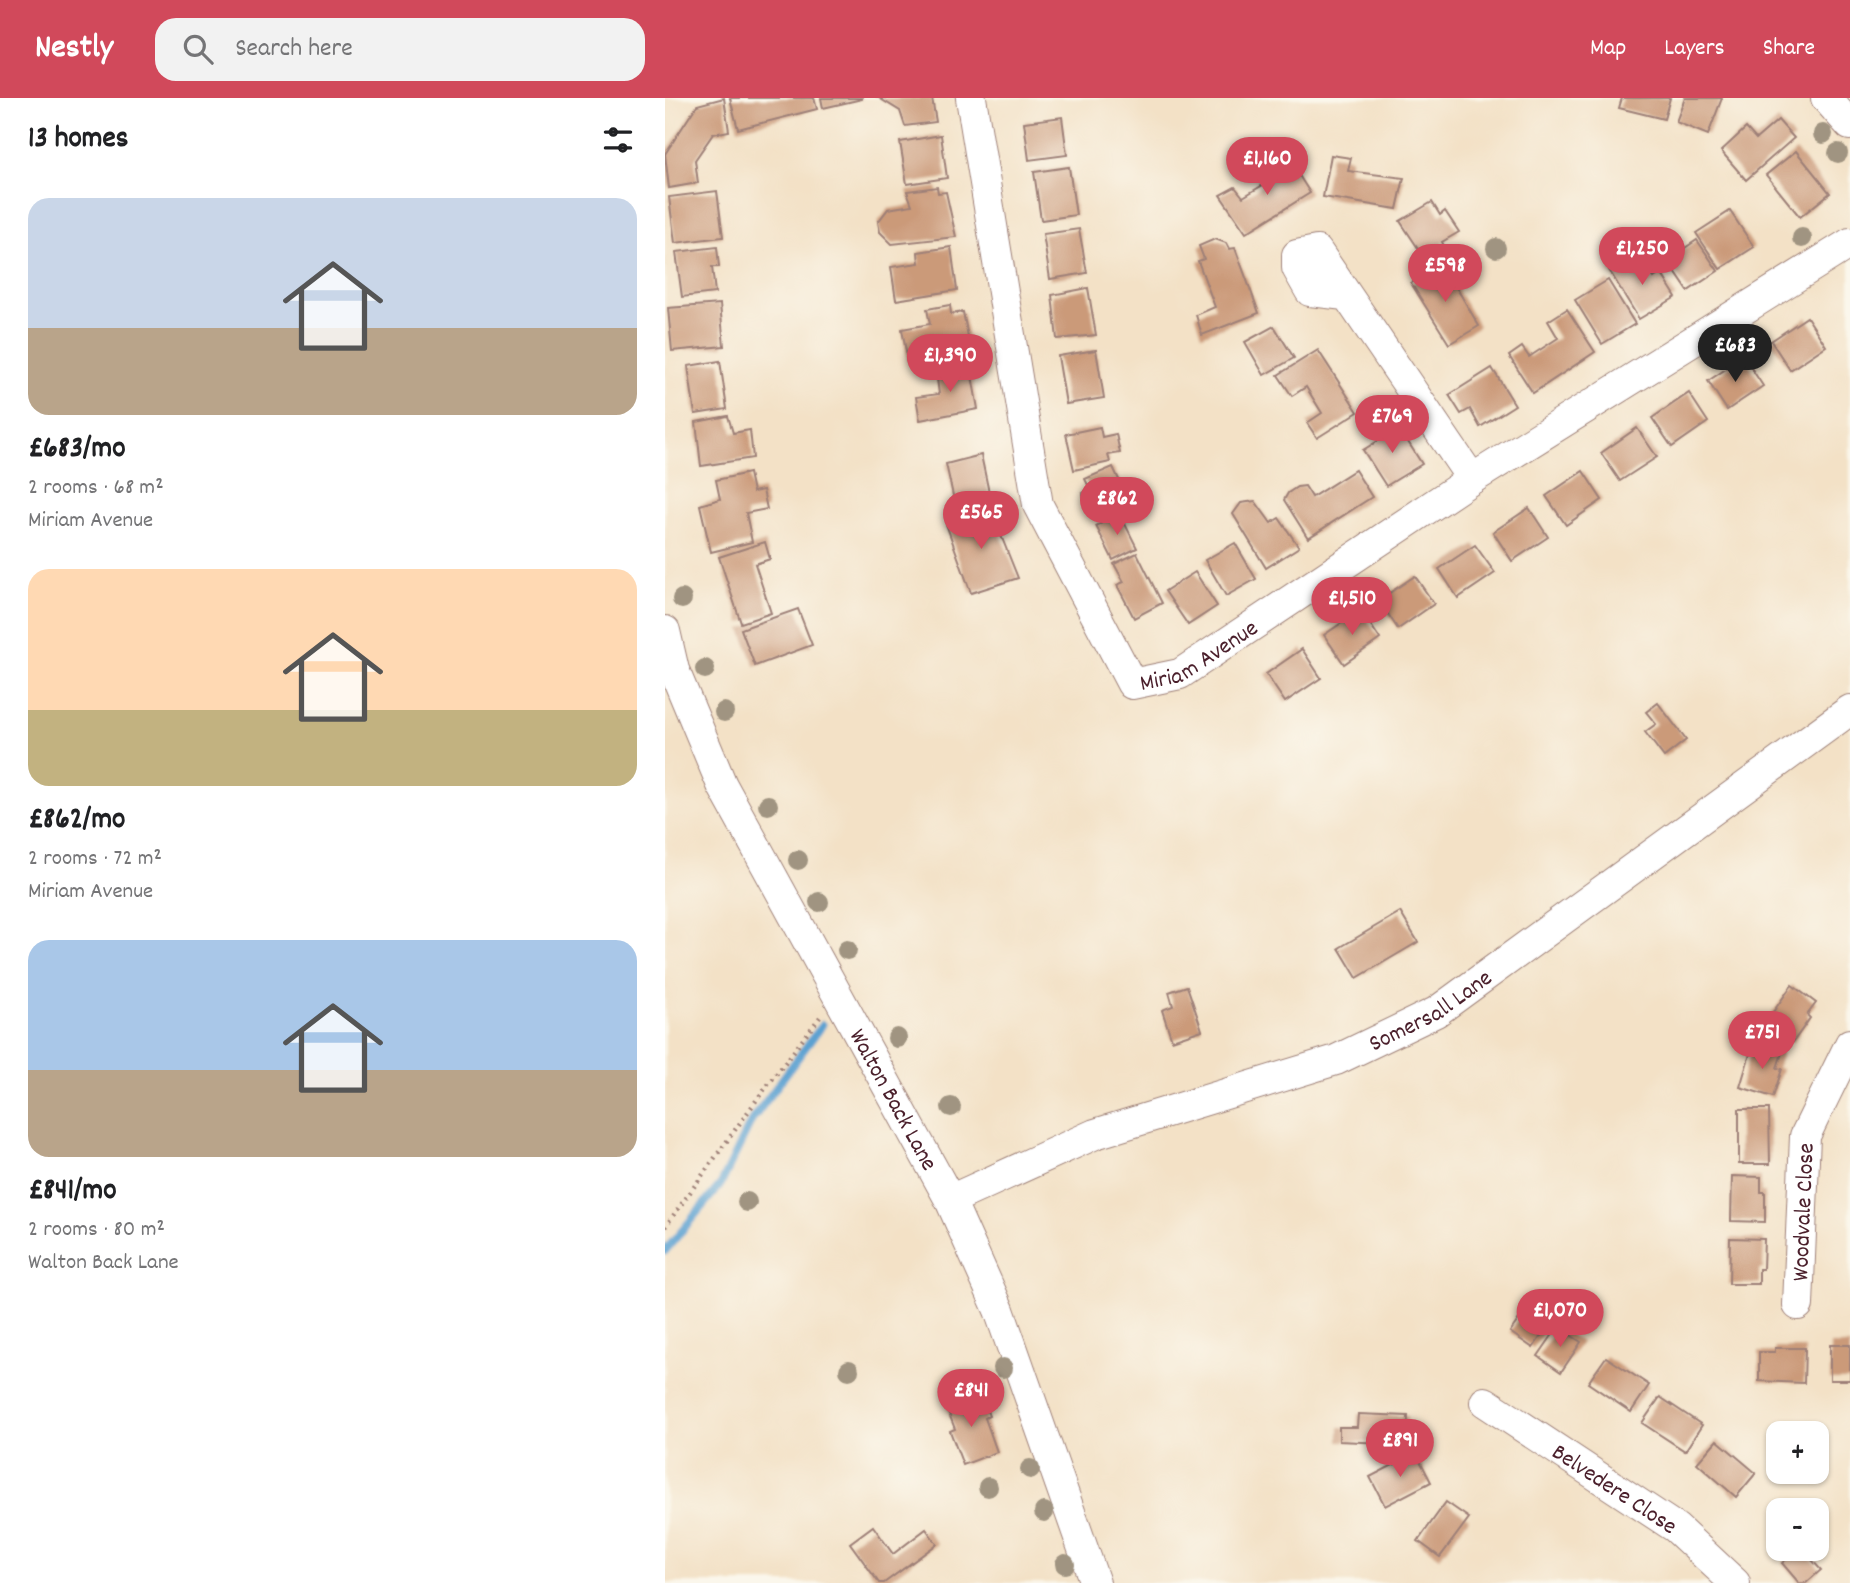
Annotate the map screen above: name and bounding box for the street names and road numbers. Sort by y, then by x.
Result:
street label: Miriam Avenue [1137,613,1266,702]
street label: Somersall Lane [1364,962,1500,1062]
street label: Walton Back Lane [839,1023,945,1178]
street label: Woodvale Close [1785,1142,1825,1282]
street label: Belvedere Close [1544,1437,1683,1544]

